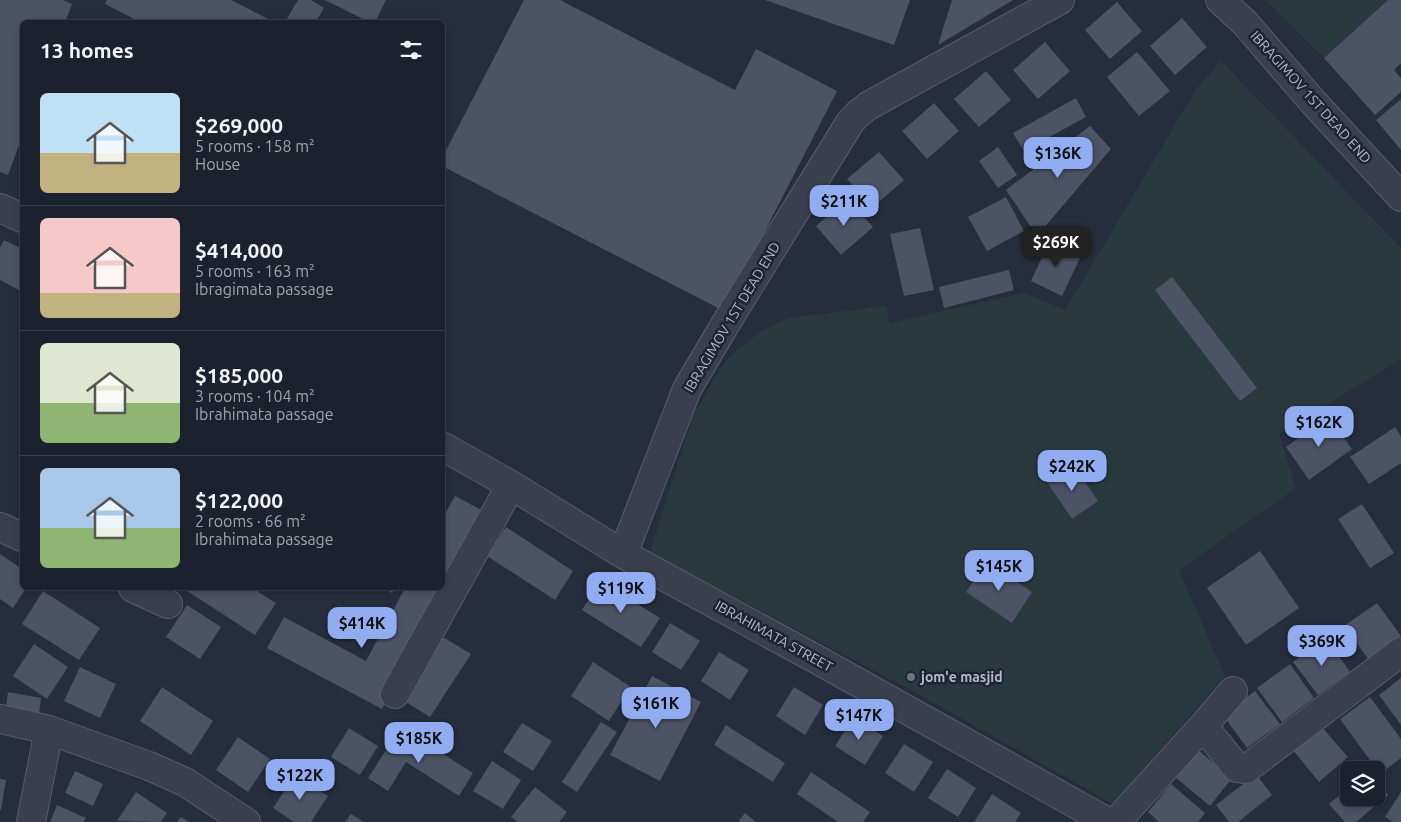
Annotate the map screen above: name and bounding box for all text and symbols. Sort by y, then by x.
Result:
street label: IBRAGIMOV 1ST DEAD END [1247,28,1375,167]
icon: filters [397,36,425,64]
text: 13 homes [40,38,134,62]
icon: home [80,113,140,173]
text: $269,000 [195,113,283,137]
pin: $136K [1023,136,1093,179]
text: 5 rooms · 158 m² [195,137,315,155]
text: $136K [1035,144,1081,162]
text: House [195,155,240,173]
pin: $211K [809,184,879,227]
text: $211K [821,192,867,210]
pin: $269K [1021,226,1091,268]
text: $269K [1033,233,1079,251]
icon: home [80,238,140,298]
text: $414,000 [195,238,283,262]
street label: IBRAGIMOV 1ST DEAD END [681,239,783,395]
text: 5 rooms · 163 m² [195,262,315,280]
text: Ibragimаta passage [195,280,334,298]
icon: home [80,363,140,423]
text: $185,000 [195,363,283,387]
text: 3 rooms · 104 m² [195,387,315,405]
text: Ibrahimаta passage [195,405,334,423]
pin: $162K [1284,406,1354,448]
text: $162K [1296,413,1342,431]
pin: $242K [1037,450,1107,492]
text: $242K [1049,457,1095,475]
icon: home [80,488,140,548]
text: $122,000 [195,488,283,512]
text: 2 rooms · 66 m² [195,512,306,530]
text: Ibrahimаta passage [195,530,334,548]
pin: $145K [964,550,1034,592]
text: $145K [976,557,1022,575]
pin: $119K [586,572,656,614]
text: $119K [598,579,644,597]
street label: IBRAHIMАTA STREET [712,597,836,675]
pin: $414K [327,606,397,649]
text: $414K [339,614,385,632]
pin: $369K [1287,624,1357,667]
text: $369K [1299,632,1345,650]
place label: jom'e masjid [920,669,1003,685]
marker: jom'e masjid [905,671,917,683]
pin: $161K [621,686,691,729]
text: $161K [633,694,679,712]
pin: $147K [824,698,894,741]
text: $147K [836,706,882,724]
pin: $185K [384,722,454,764]
text: $185K [396,729,442,747]
pin: $122K [265,758,335,801]
map controls [1340,761,1385,806]
button: layers [1340,761,1385,806]
text: $122K [277,766,323,784]

